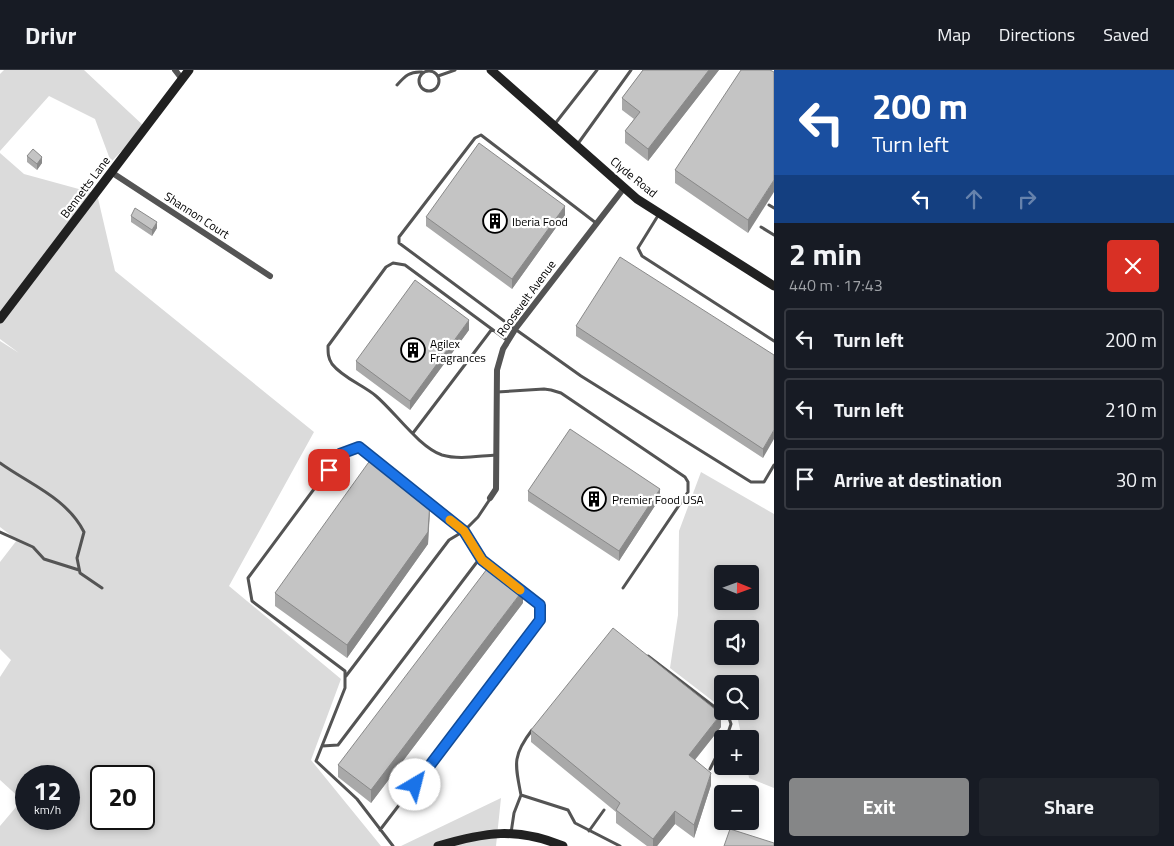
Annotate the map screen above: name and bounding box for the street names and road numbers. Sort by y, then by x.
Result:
street label: Bennetts Lane [55,152,115,222]
street label: Clyde Road [606,152,662,202]
street label: Shannon Court [160,187,234,244]
street label: Roosevelt Avenue [492,256,560,340]

